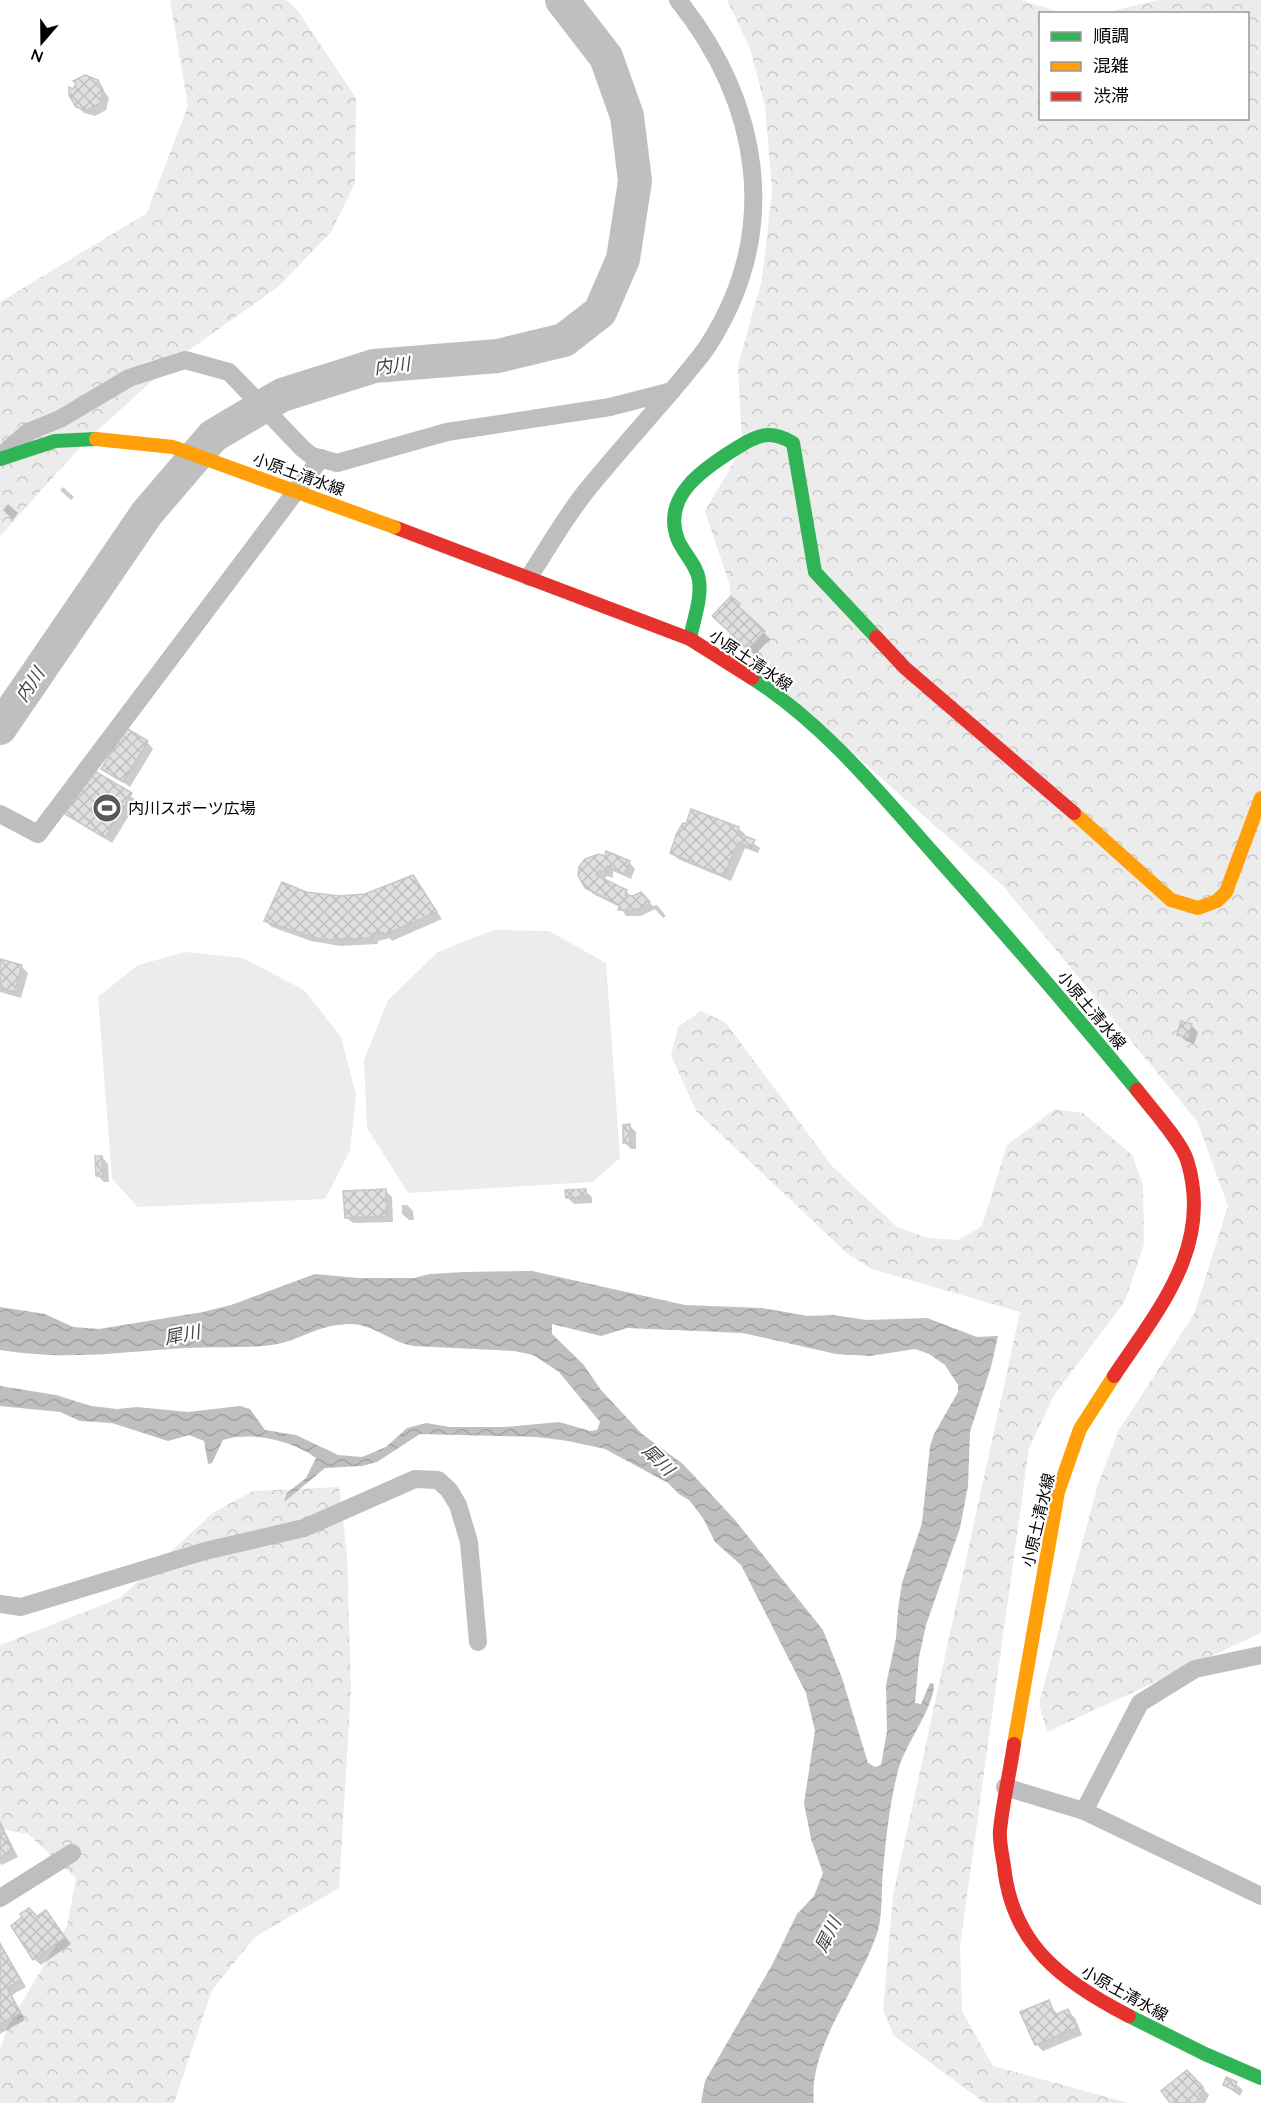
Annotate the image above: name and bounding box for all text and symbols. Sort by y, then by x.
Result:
north arrow [12,12,72,72]
legend [1039,12,1249,120]
text: 順調 [1093,24,1129,47]
text: N [28,45,46,68]
text: 混雑 [1093,54,1129,77]
text: 渋滞 [1093,84,1129,107]
water label: 内川 [373,352,413,379]
street label: 小原土清水線 [250,448,348,500]
street label: 小原土清水線 [706,625,796,695]
water label: 内川 [10,662,50,706]
sports icon: 内川スポーツ広場 [91,792,123,824]
place label: 内川スポーツ広場 [128,798,256,818]
street label: 小原土清水線 [1053,967,1131,1053]
water label: 犀川 [162,1319,204,1349]
water label: 犀川 [637,1439,681,1482]
street label: 小原土清水線 [1017,1471,1059,1569]
water label: 犀川 [809,1912,847,1956]
street label: 小原土清水線 [1078,1961,1172,2025]

